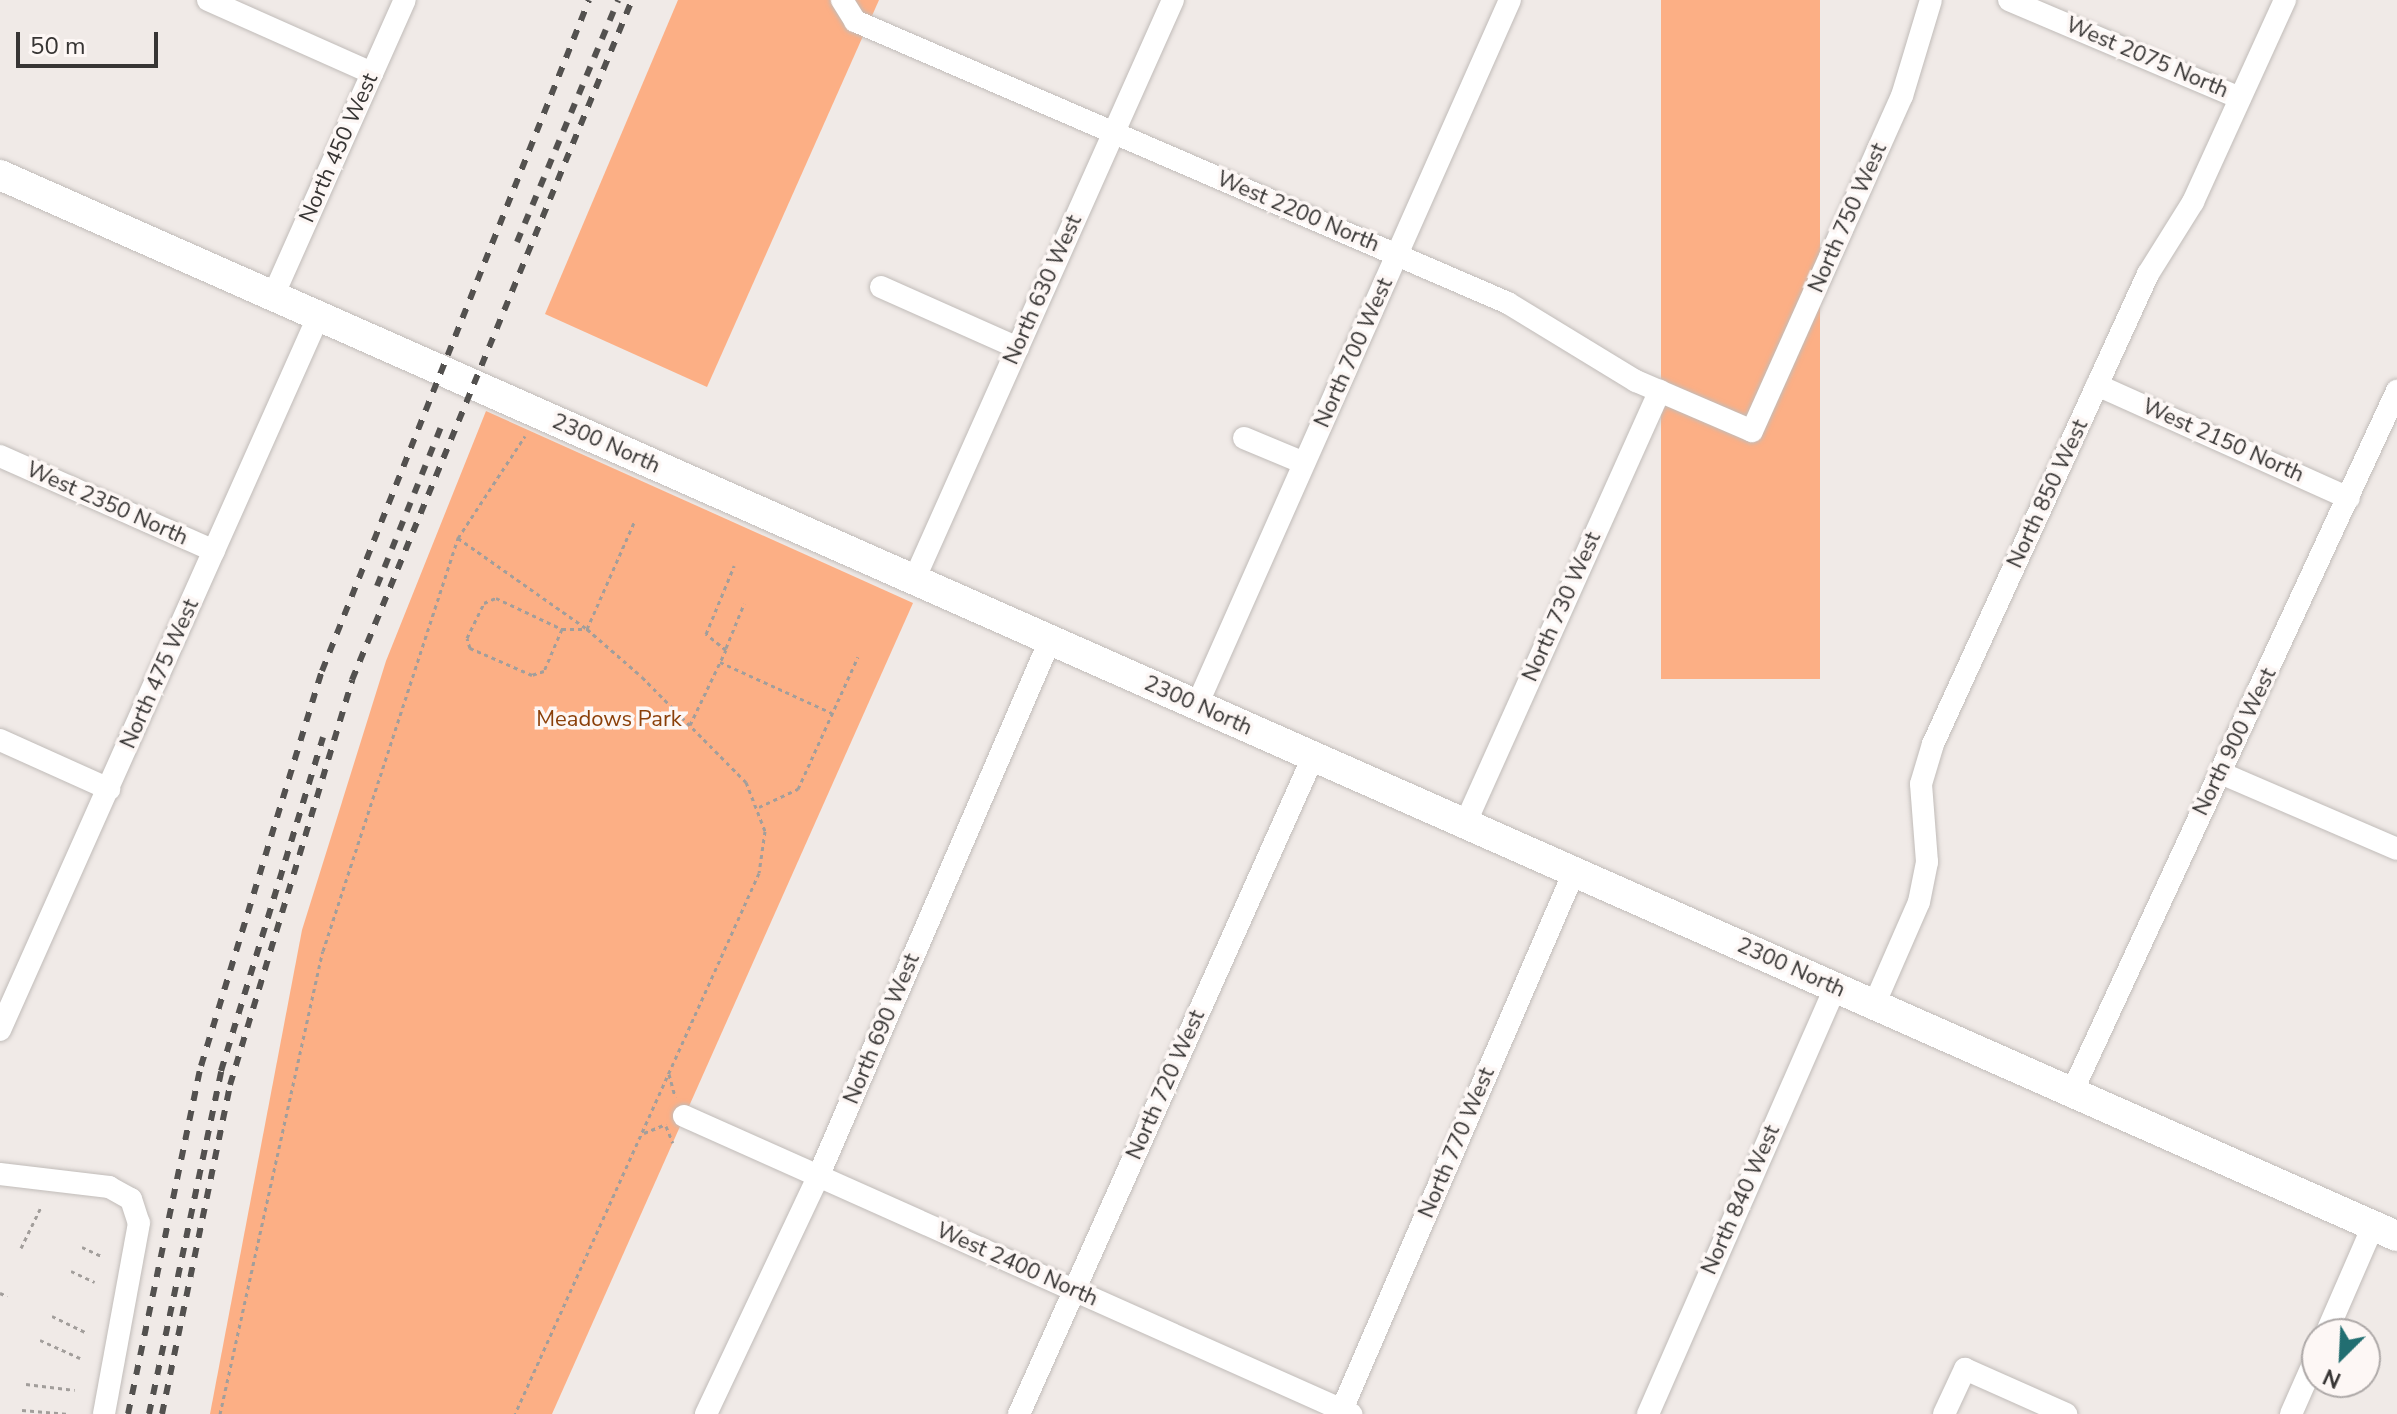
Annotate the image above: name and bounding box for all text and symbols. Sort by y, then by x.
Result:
street label: West 2075 North [2062,12,2232,104]
scale bar [20,16,162,66]
text: 50 m [30,30,86,62]
street label: North 450 West [294,69,384,227]
street label: North 750 West [1803,139,1893,297]
street label: West 2200 North [1213,166,1383,258]
street label: North 630 West [998,211,1088,369]
street label: North 700 West [1309,274,1399,432]
street label: West 2150 North [2138,394,2308,488]
street label: 2300 North [548,408,664,480]
street label: North 850 West [2002,416,2094,572]
street label: West 2350 North [22,457,192,551]
street label: North 730 West [1517,528,1607,686]
street label: North 475 West [115,595,205,753]
street label: North 900 West [2188,664,2282,820]
street label: 2300 North [1140,670,1256,742]
park label: Meadows Park [536,707,682,733]
street label: 2300 North [1733,932,1849,1004]
street label: North 690 West [838,950,926,1108]
street label: North 720 West [1121,1006,1211,1164]
street label: North 770 West [1413,1064,1501,1222]
street label: North 840 West [1696,1121,1786,1279]
street label: West 2400 North [932,1218,1102,1312]
north arrow [2301,1318,2381,1398]
text: N [2318,1361,2346,1395]

